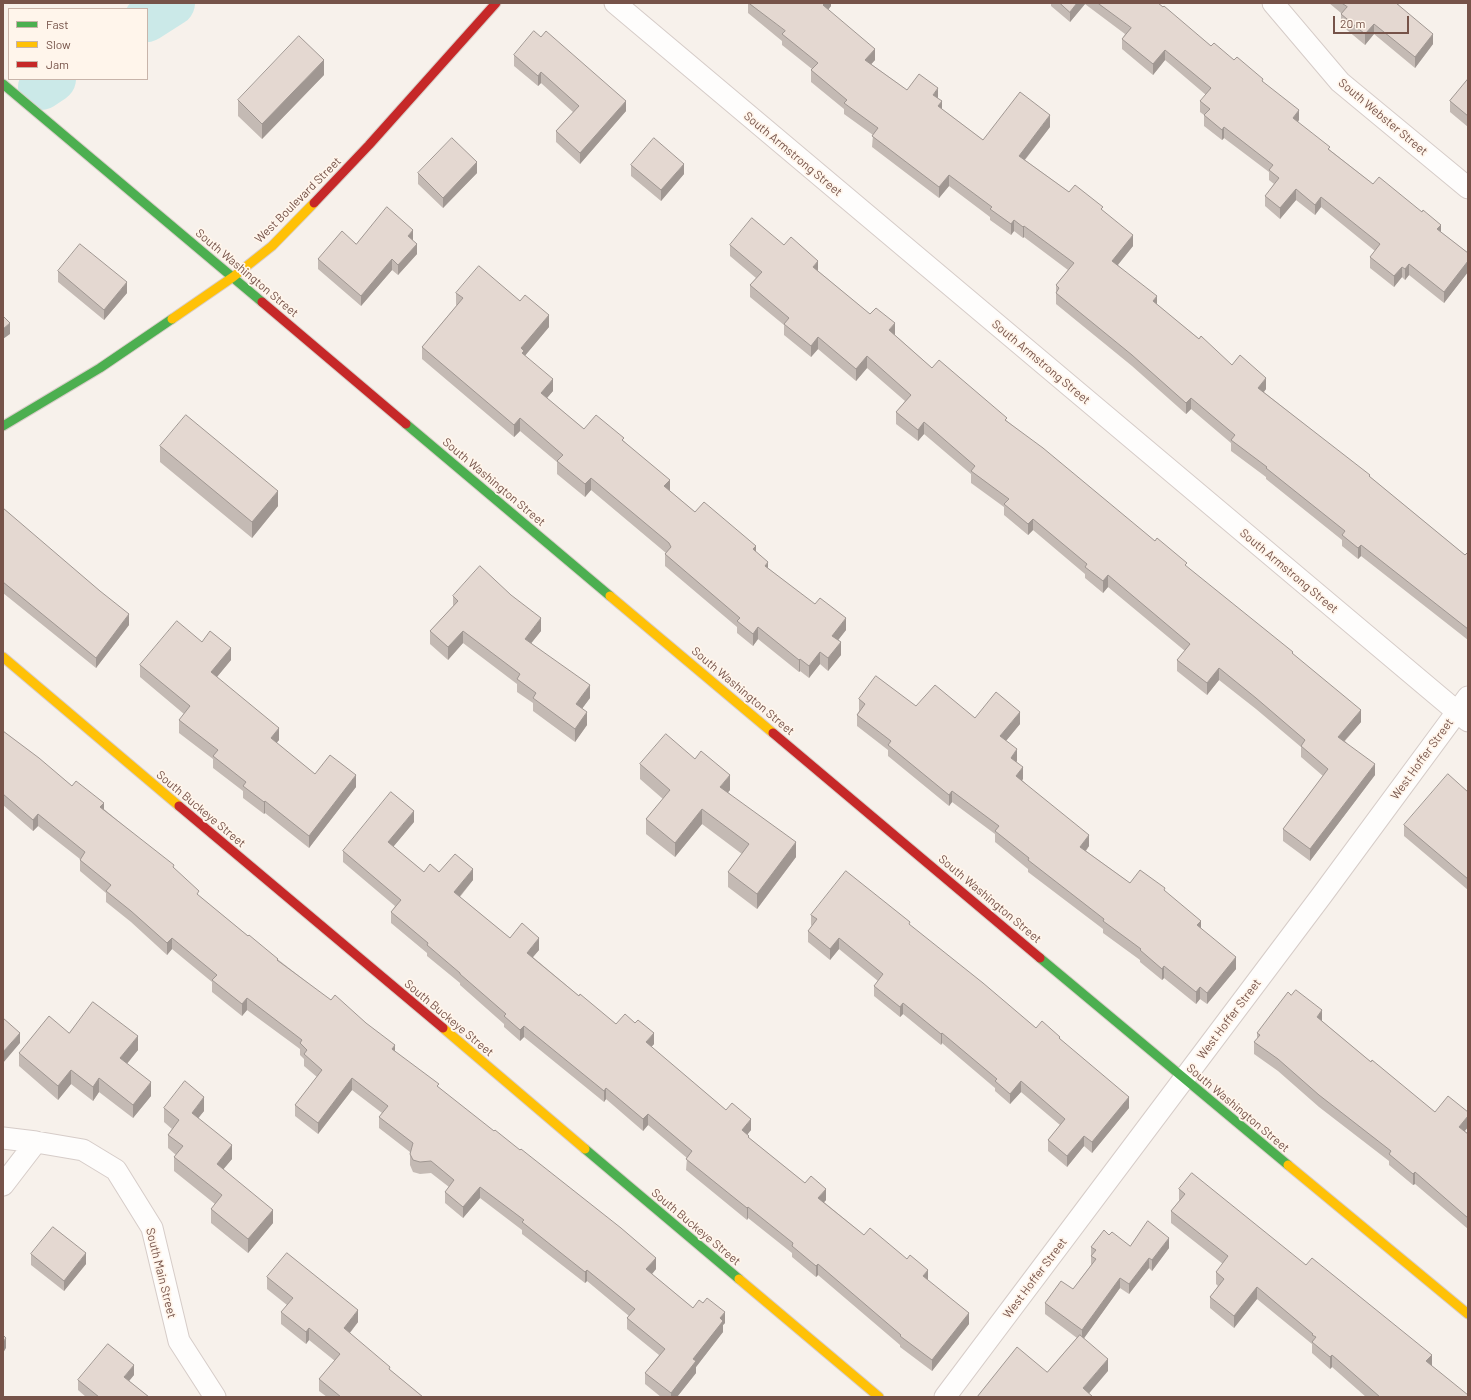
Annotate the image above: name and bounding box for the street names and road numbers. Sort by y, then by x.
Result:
street label: South Webster Street [1335,75,1431,159]
street label: South Armstrong Street [741,109,845,199]
street label: West Boulevard Street [252,154,344,246]
street label: South Washington Street [193,226,301,320]
street label: South Armstrong Street [989,317,1093,407]
street label: South Washington Street [440,435,548,529]
street label: South Armstrong Street [1237,526,1341,616]
street label: South Washington Street [689,644,797,738]
street label: West Hoffer Street [1388,716,1456,802]
street label: South Buckeye Street [153,767,249,851]
street label: South Washington Street [936,852,1044,946]
street label: South Buckeye Street [401,976,497,1060]
street label: West Hoffer Street [1194,976,1264,1062]
street label: South Washington Street [1184,1061,1292,1155]
street label: South Buckeye Street [648,1185,744,1269]
street label: South Main Street [143,1226,179,1320]
street label: West Hoffer Street [1000,1235,1070,1321]

